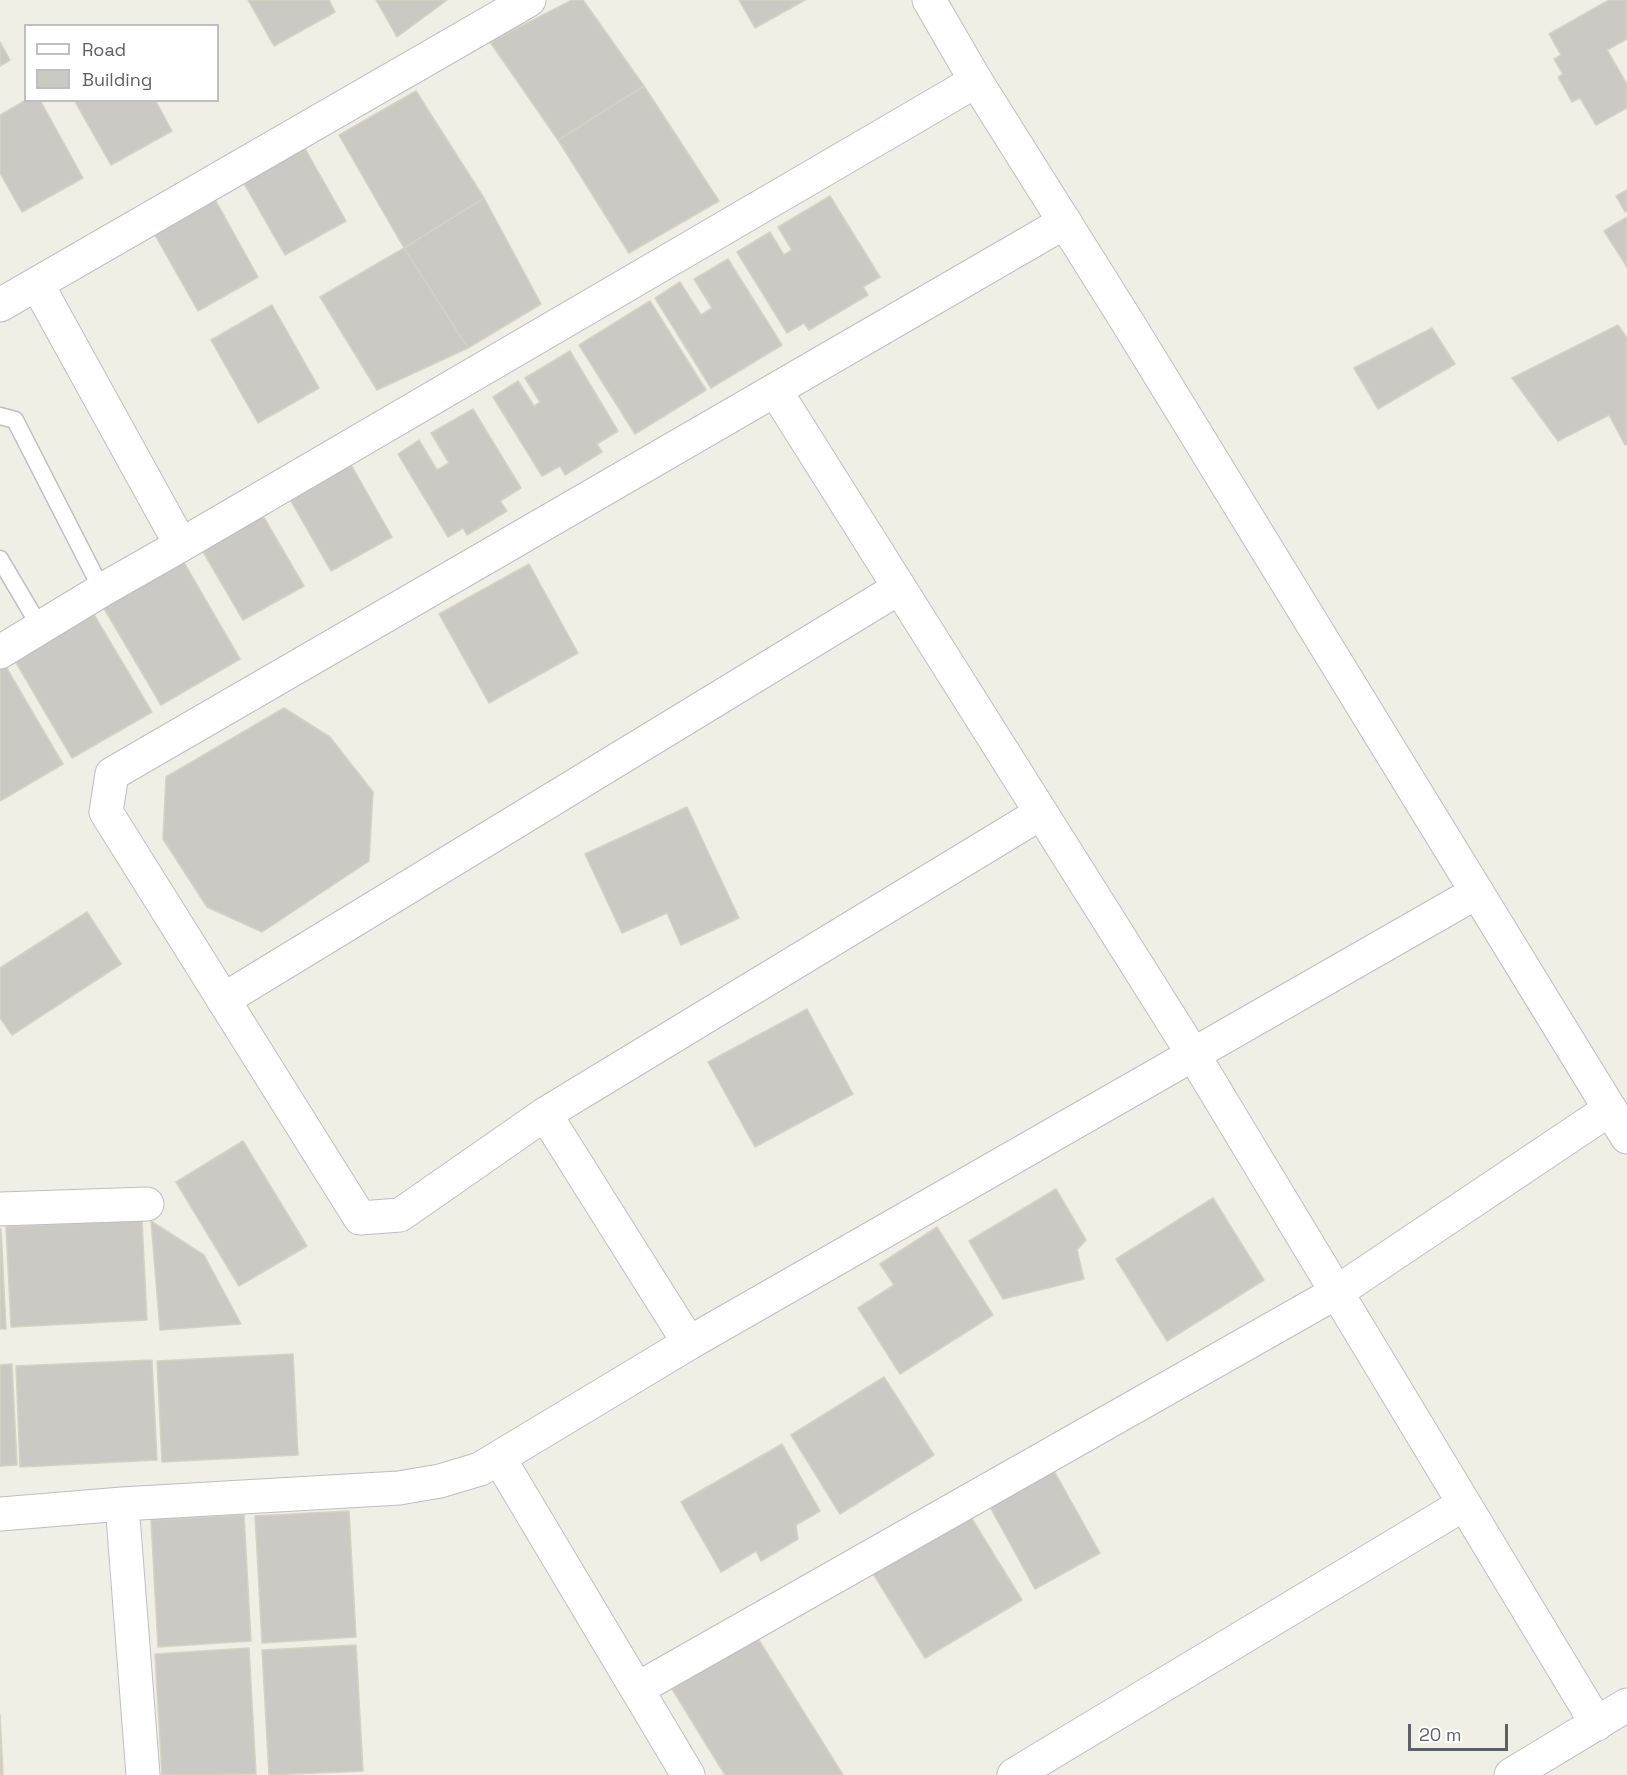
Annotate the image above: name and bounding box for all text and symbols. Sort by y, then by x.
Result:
legend [24,24,219,102]
text: Road [82,38,126,61]
text: Building [82,68,152,91]
scale bar [1411,1712,1512,1750]
text: 20 m [1419,1723,1462,1746]

